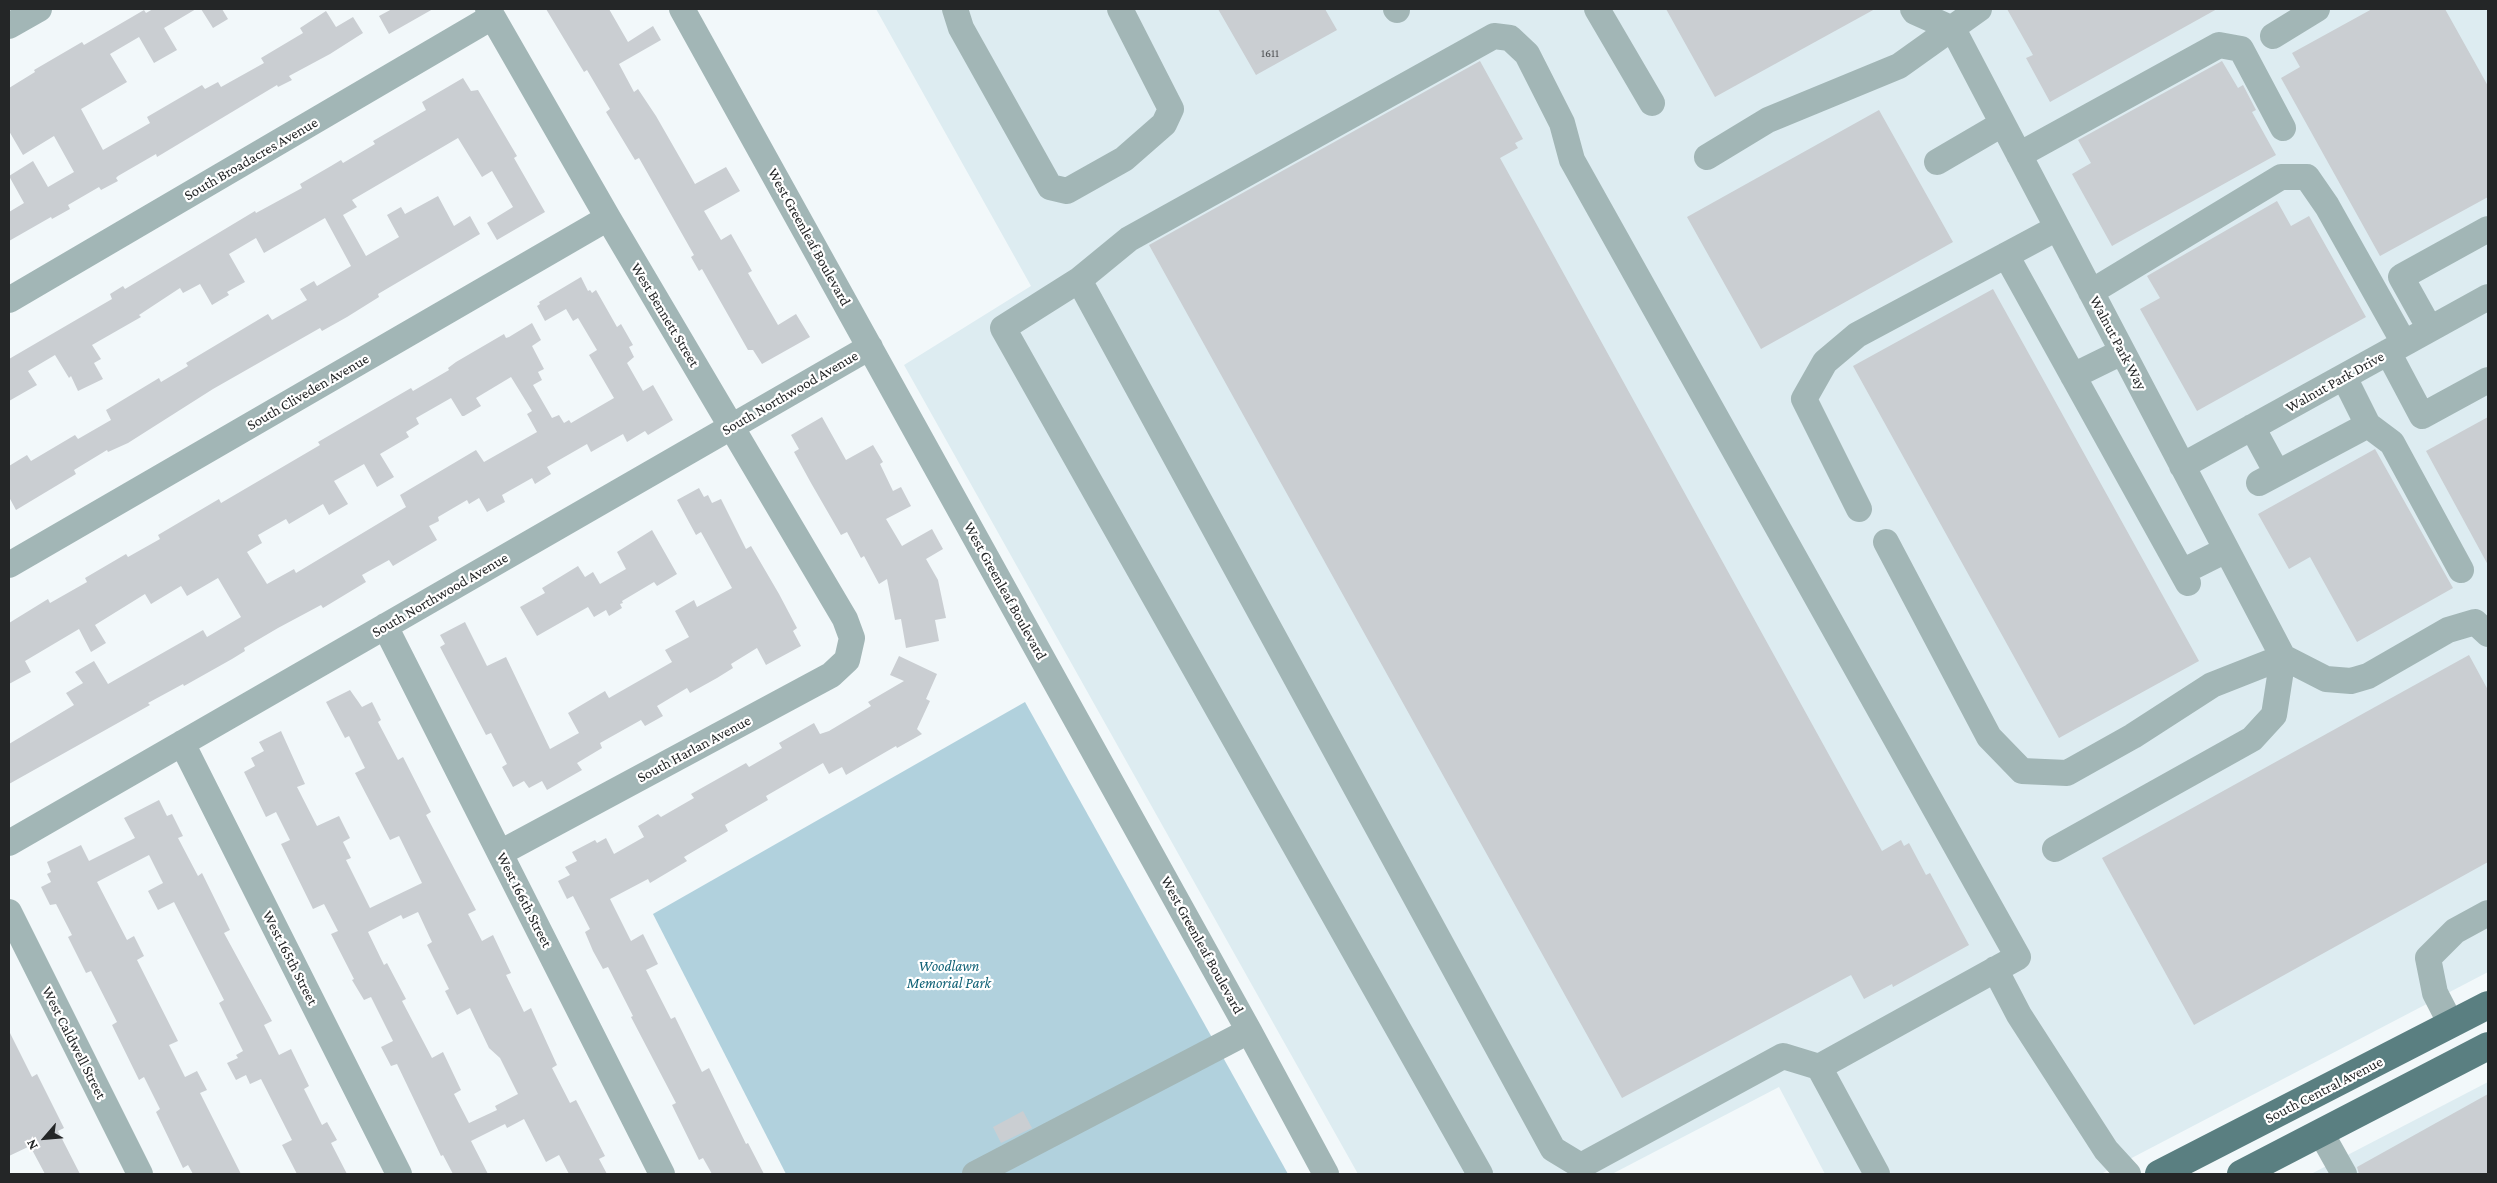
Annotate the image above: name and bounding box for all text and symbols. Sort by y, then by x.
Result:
house number: 1611 [1261,46,1279,60]
street label: South Broadacres Avenue [181,113,321,205]
street label: West Greenleaf Boulevard [764,165,854,309]
street label: West Bennett Street [627,259,703,371]
street label: Walnut Park Way [2086,293,2150,393]
street label: South Northwood Avenue [719,347,861,439]
street label: Walnut Park Drive [2283,348,2387,416]
street label: South Cliveden Avenue [244,350,372,434]
street label: West Greenleaf Boulevard [960,519,1050,663]
street label: South Northwood Avenue [369,549,511,641]
street label: South Harlan Avenue [634,711,754,787]
street label: West 166th Street [492,849,556,951]
street label: West Greenleaf Boulevard [1157,873,1247,1017]
street label: West 165th Street [258,908,322,1008]
park label: Woodlawn Memorial Park [907,957,991,992]
street label: West Caldwell Street [38,984,110,1102]
street label: South Central Avenue [2262,1053,2386,1127]
north arrow [20,1113,70,1163]
text: N [22,1137,41,1153]

